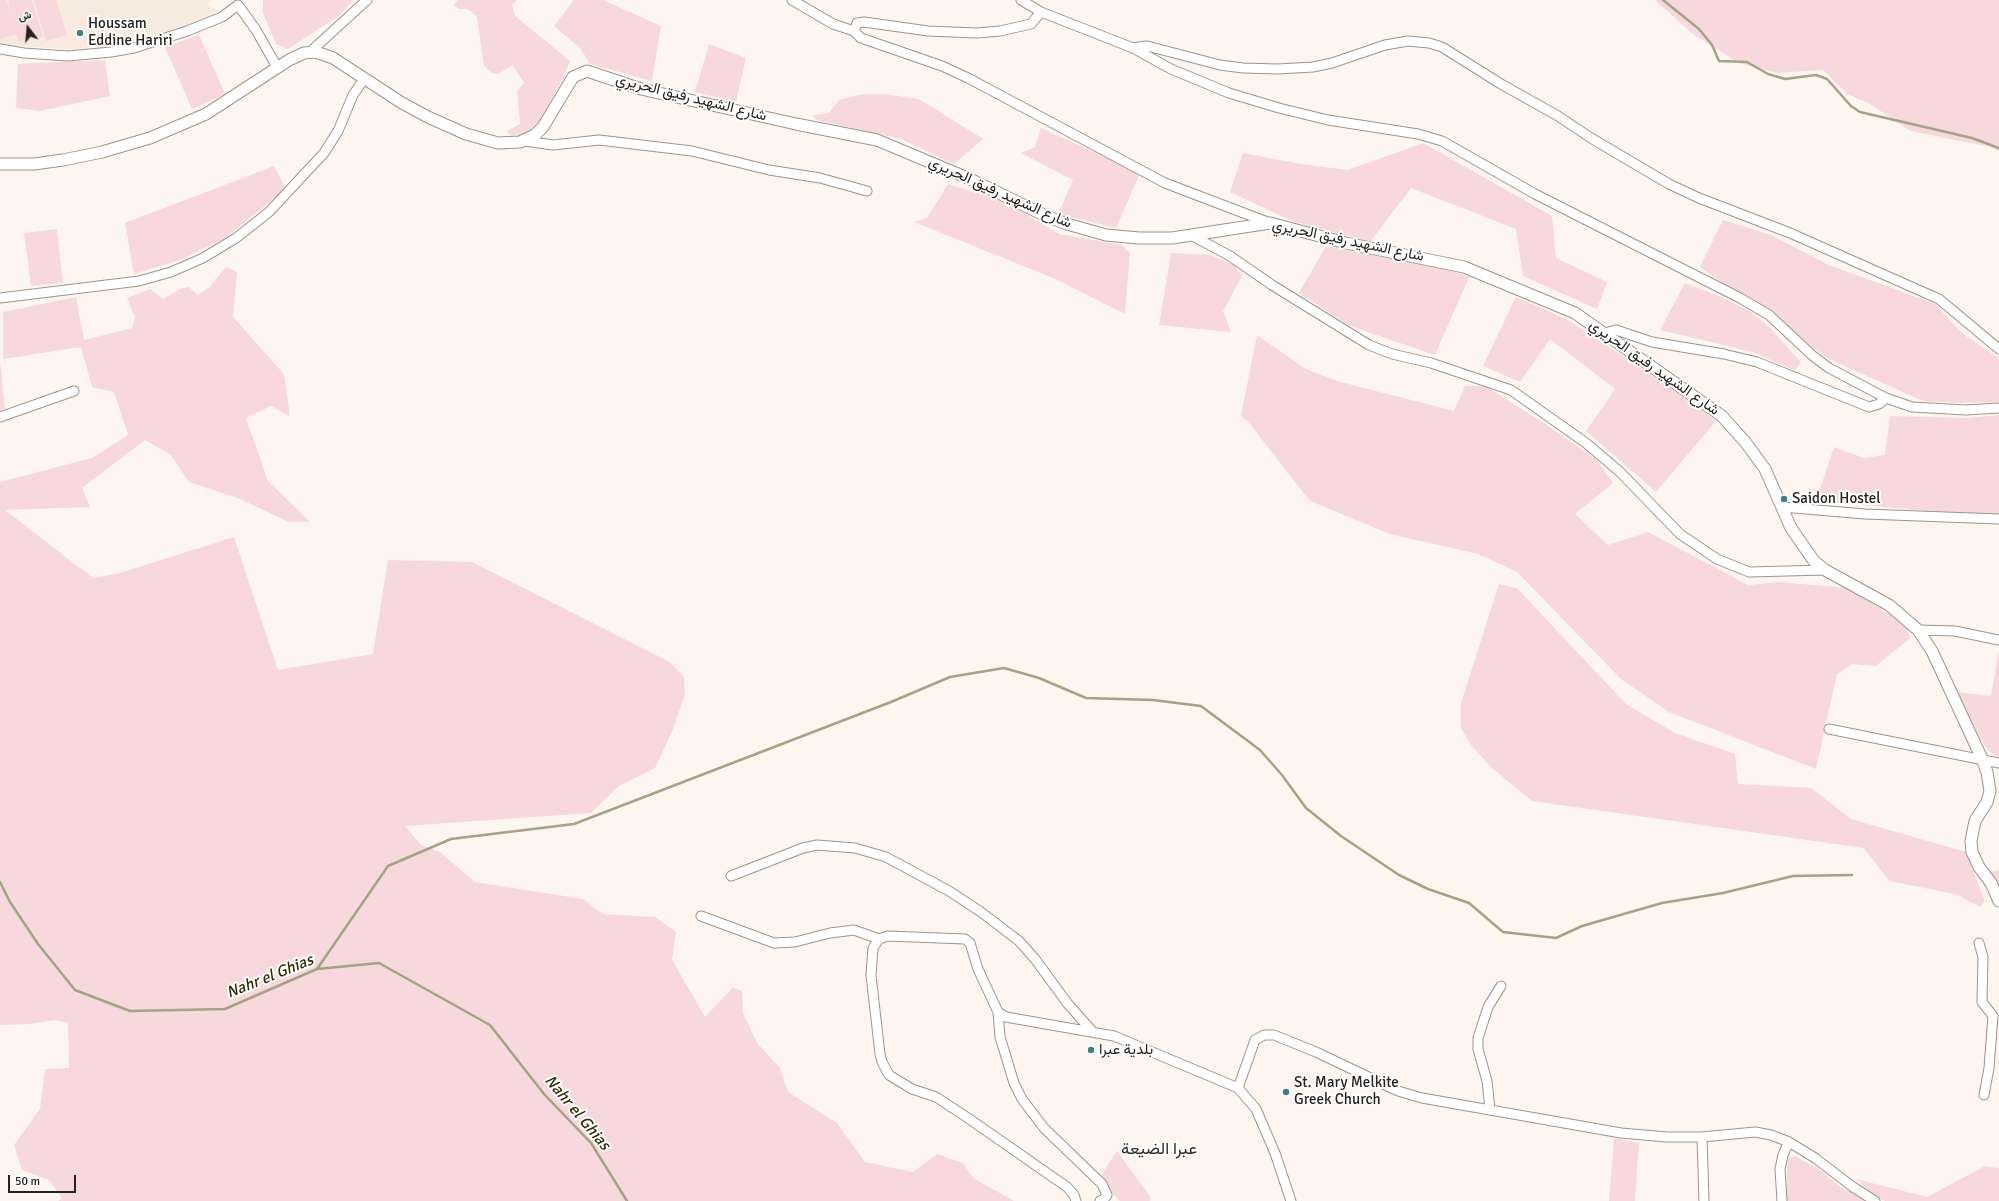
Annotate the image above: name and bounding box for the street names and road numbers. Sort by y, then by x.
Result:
street label: شارع الشهيد رفيق الحريري [614,71,768,125]
street label: شارع الشهيد رفيق الحريري [926,153,1074,233]
street label: شارع الشهيد رفيق الحريري [1270,216,1426,266]
street label: شارع الشهيد رفيق الحريري [1585,316,1723,420]

